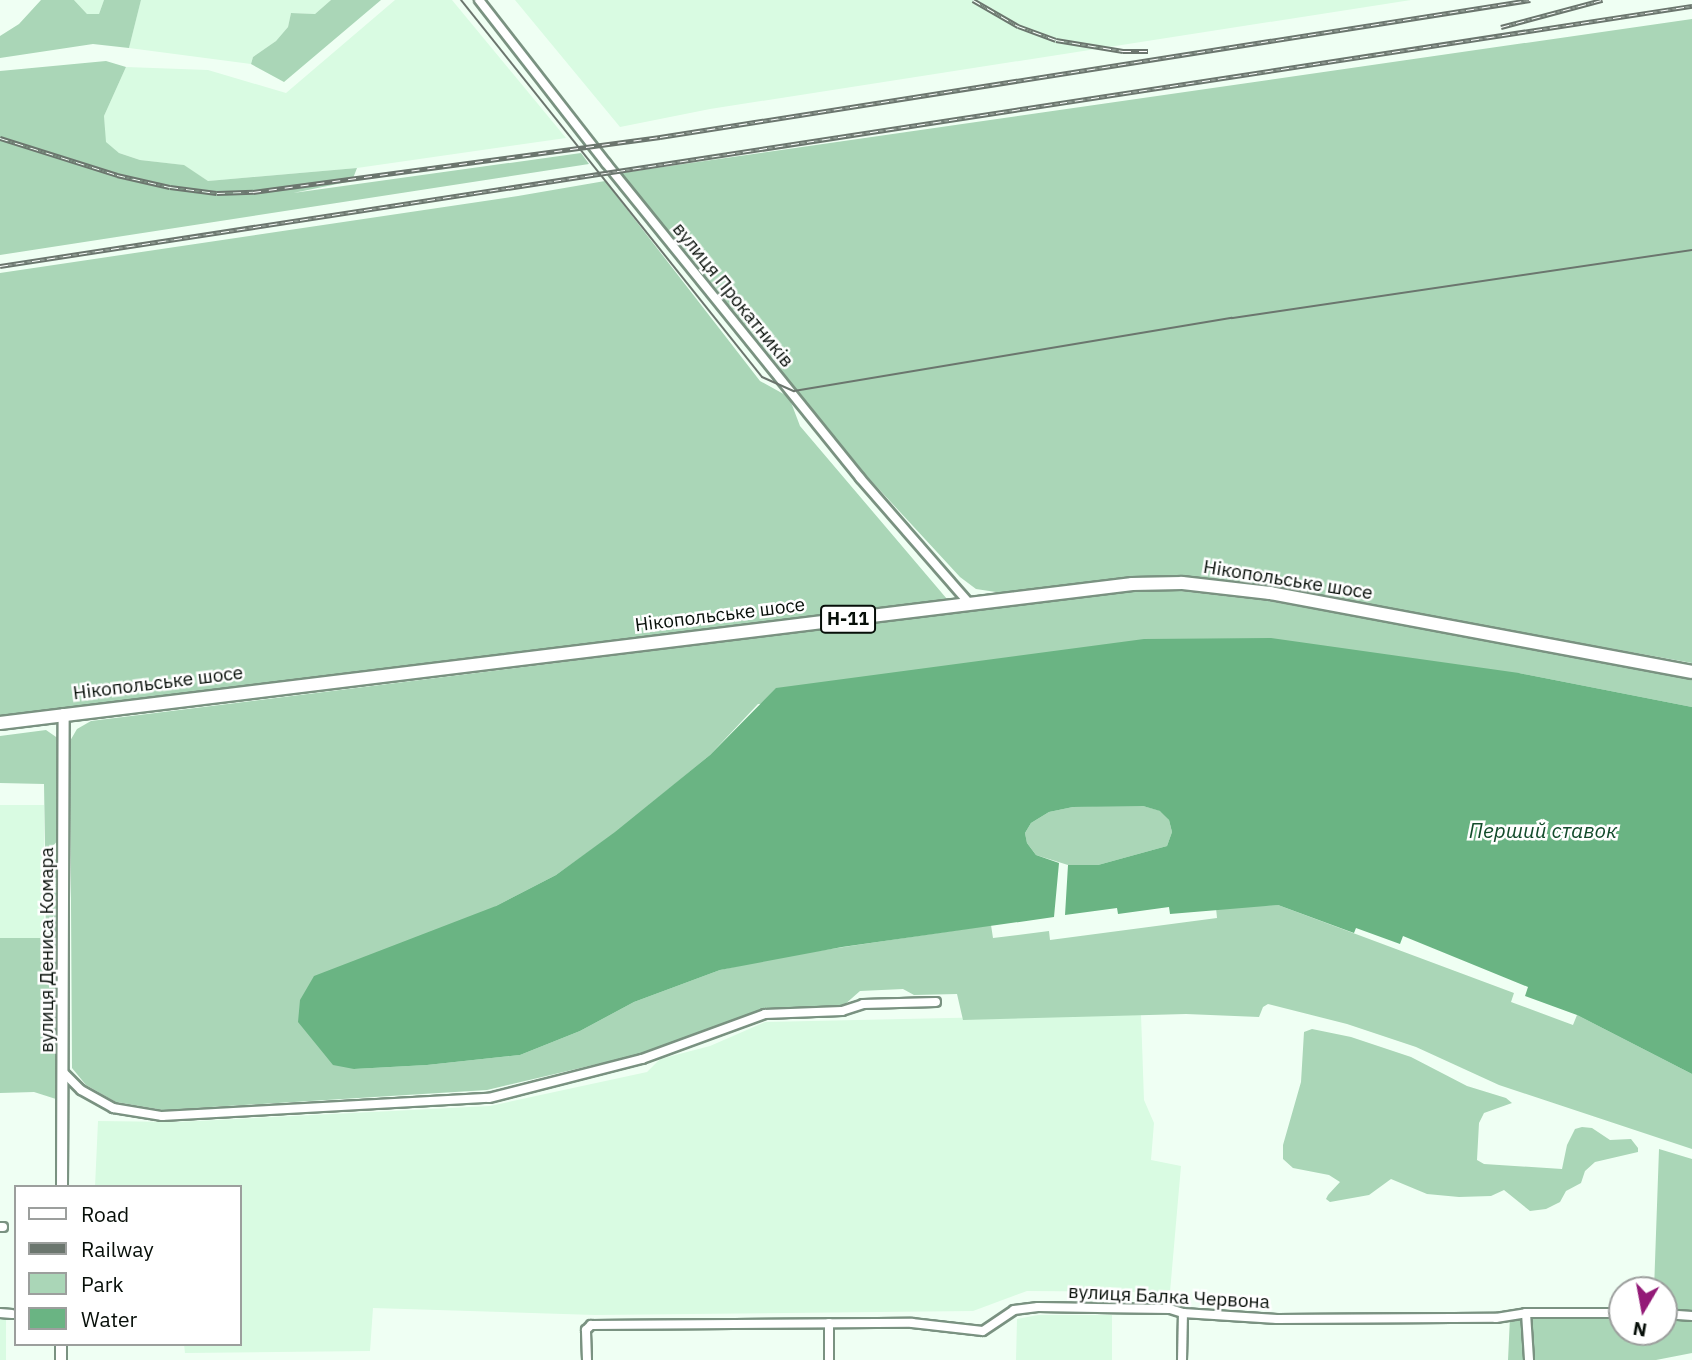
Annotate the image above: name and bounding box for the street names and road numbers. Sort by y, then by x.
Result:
street label: вулиця Прокатників [668,218,798,372]
street label: Нікопольське шосе [1202,555,1374,605]
street label: Нікопольське шосе [634,593,806,637]
road number: Н-11 [820,604,876,634]
street label: Нікопольське шосе [72,661,244,705]
street label: вулиця Дениса Комара [36,847,58,1053]
street label: вулиця Балка Червона [1068,1280,1270,1314]

